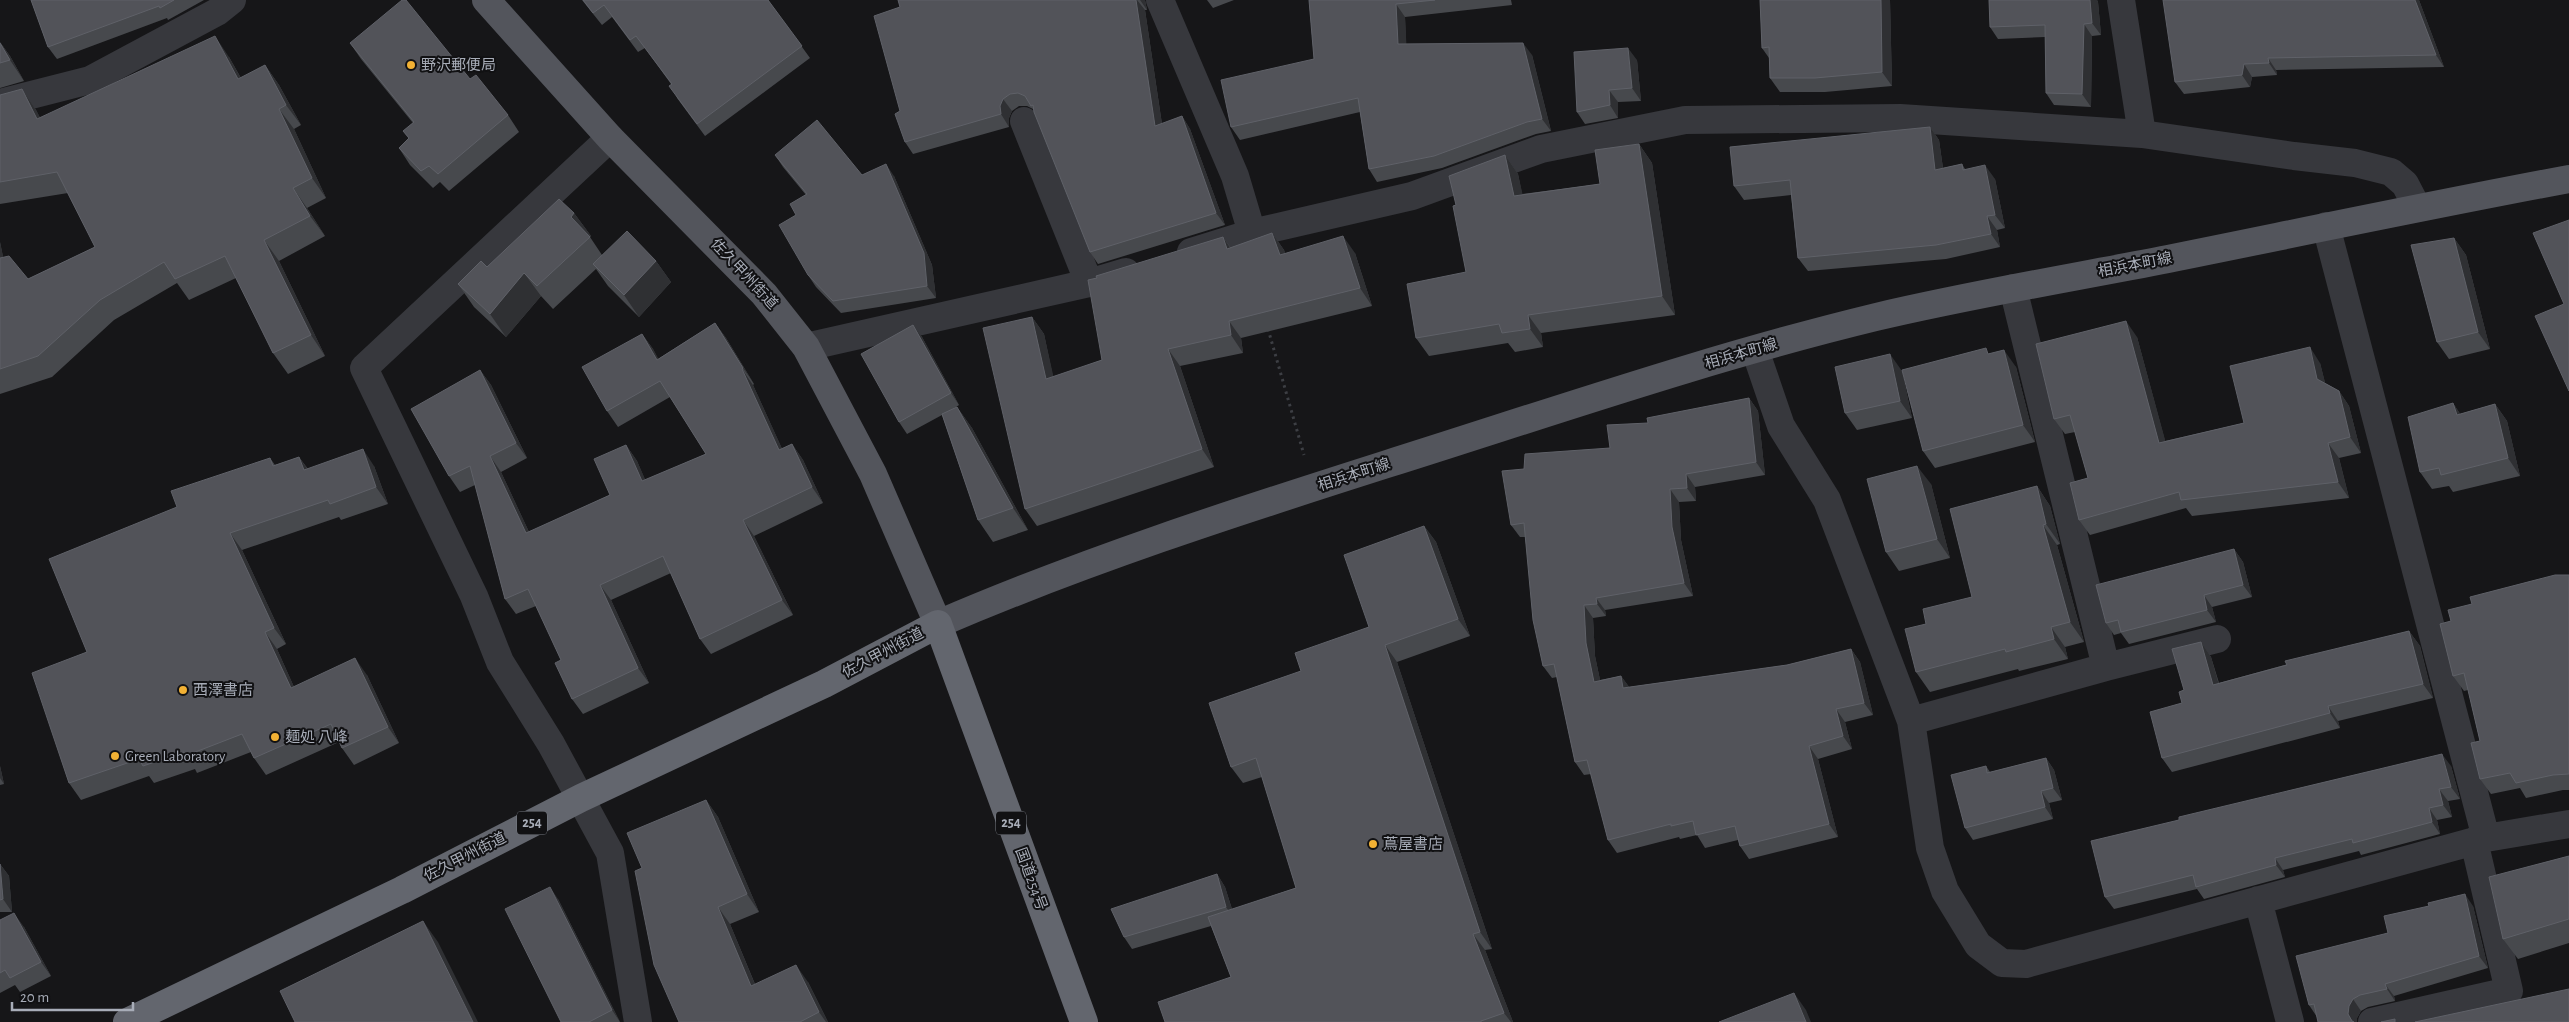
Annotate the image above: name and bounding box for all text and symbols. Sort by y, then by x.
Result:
place label: 野沢郵便局 [421,57,496,73]
marker: 野沢郵便局 [405,59,417,71]
street label: 佐久甲州街道 [708,235,782,312]
street label: 相浜本町線 [2097,249,2173,280]
street label: 相浜本町線 [1703,335,1779,372]
street label: 相浜本町線 [1316,455,1392,494]
street label: 佐久甲州街道 [839,623,926,681]
place label: 西澤書店 [193,682,253,698]
marker: 西澤書店 [177,684,189,696]
place label: 麺処 八峰 [285,728,347,745]
marker: 麺処 八峰 [269,731,281,743]
place label: Green Laboratory [125,749,226,764]
marker: Green Laboratory [109,750,121,762]
road number: 254 [517,811,547,834]
road number: 254 [996,811,1026,834]
street label: 佐久甲州街道 [421,828,509,884]
place label: 蔦屋書店 [1383,836,1443,852]
marker: 蔦屋書店 [1367,838,1379,850]
street label: 国道254号 [1013,845,1050,912]
scale bar [12,980,134,1012]
text: 20 m [20,990,49,1005]

